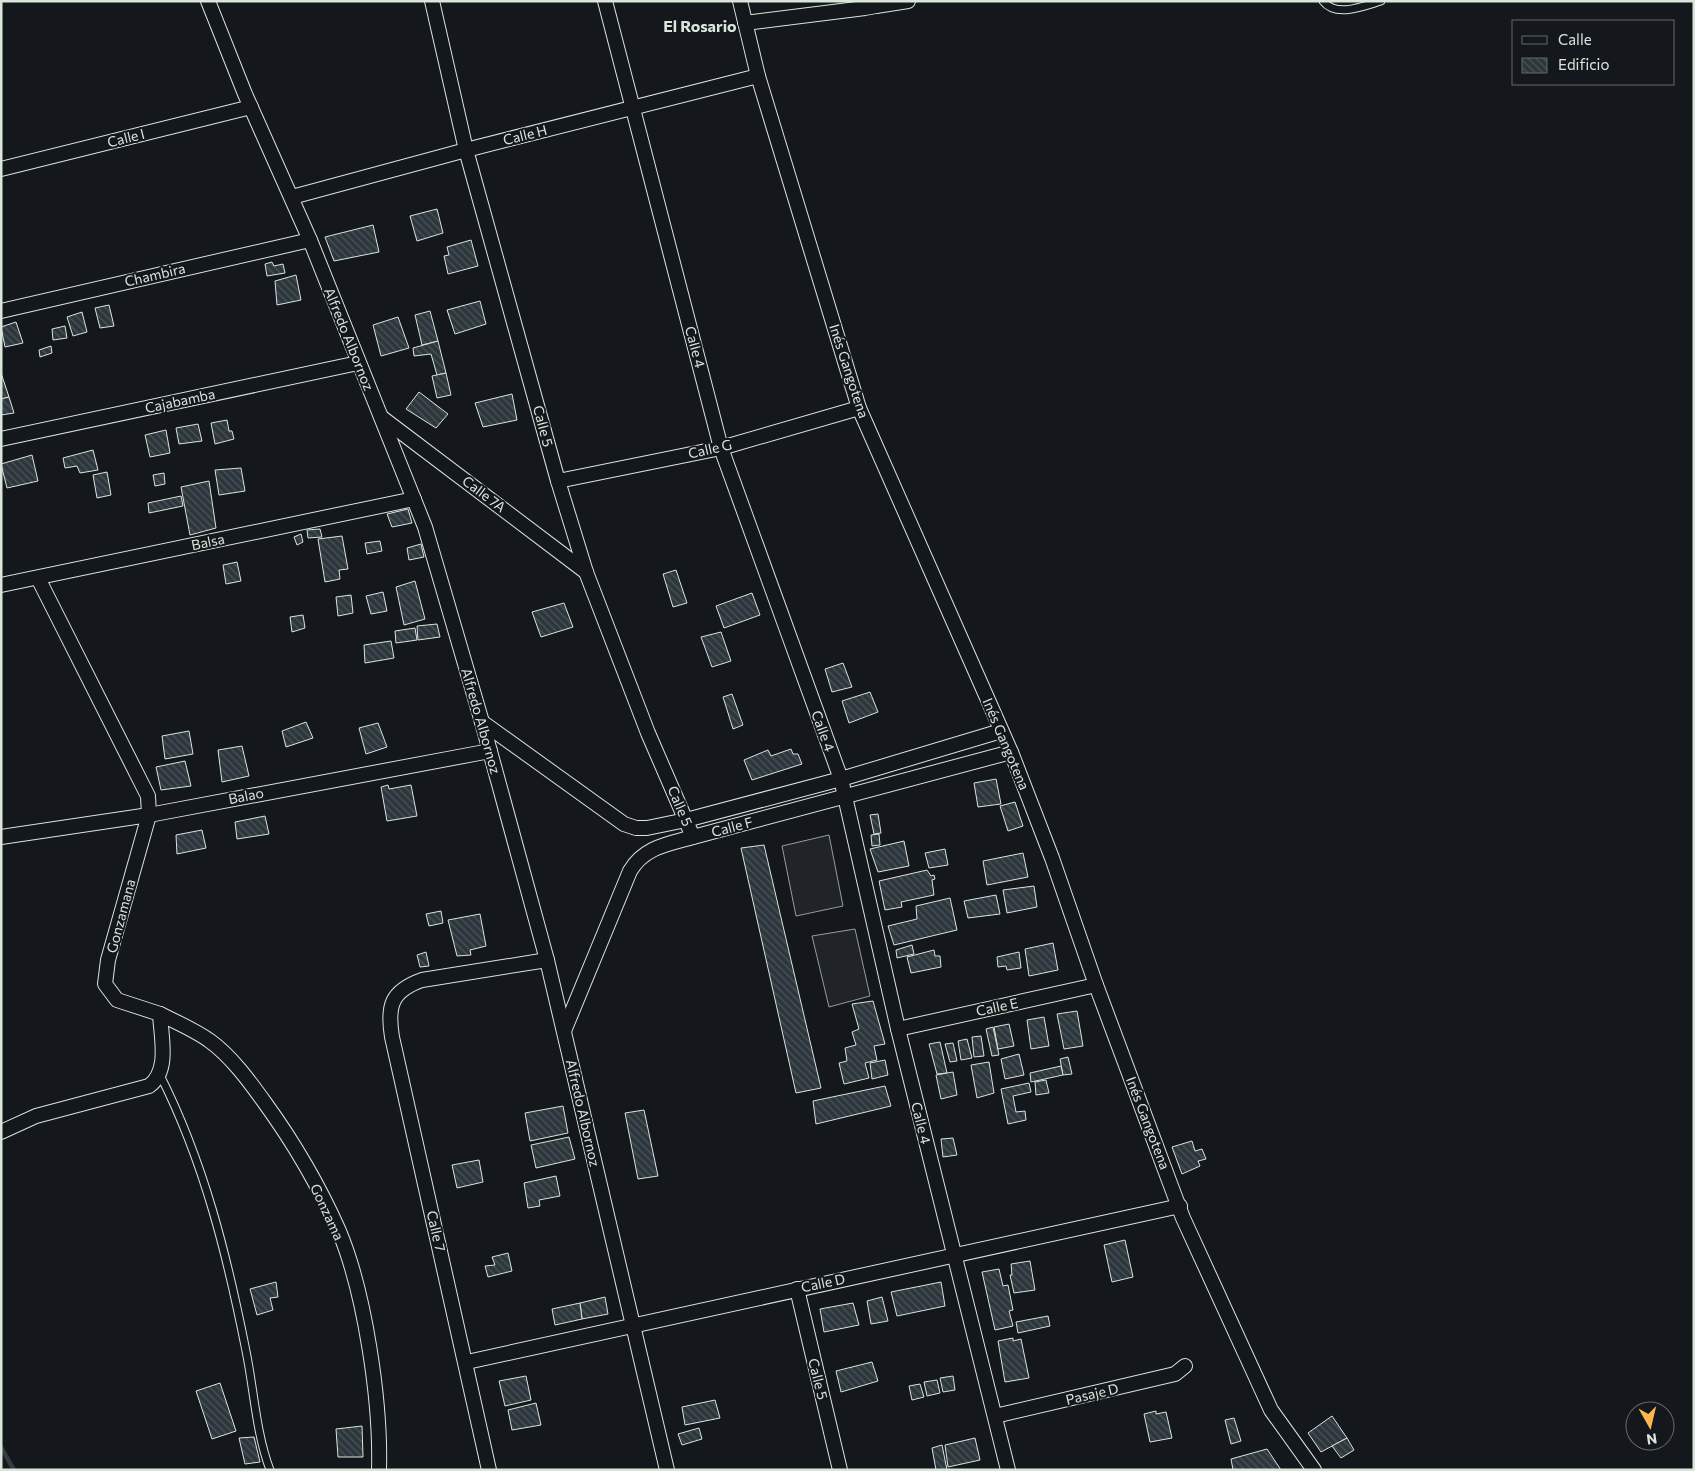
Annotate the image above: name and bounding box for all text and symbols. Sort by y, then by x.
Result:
district label: El Rosario [663,16,737,35]
legend [1512,20,1675,85]
text: Calle [1558,30,1592,48]
text: Edificio [1558,55,1609,73]
street label: Calle H [501,121,549,148]
street label: Calle I [105,125,146,150]
street label: Chambira [123,259,187,290]
street label: Alfredo Albornoz [321,285,378,393]
street label: Inés Gangotena [826,322,873,420]
street label: Calle 4 [682,324,709,370]
street label: Cajabamba [143,385,217,416]
street label: Calle 5 [530,403,557,448]
street label: Calle G [686,435,733,462]
street label: Calle 7A [459,472,510,516]
street label: Balsa [190,530,226,553]
street label: Alfredo Albornoz [458,666,505,776]
street label: Inés Gangotena [979,695,1033,792]
street label: Calle 4 [808,708,839,754]
street label: Calle 5 [664,783,697,829]
street label: Balao [227,784,265,807]
street label: Calle F [709,813,754,840]
street label: Gonzamana [102,877,139,955]
street label: Calle E [974,994,1019,1019]
street label: Alfredo Albornoz [563,1058,604,1168]
street label: Inés Gangotena [1123,1074,1174,1172]
street label: Calle 4 [908,1100,935,1146]
street label: Gonzama [307,1181,348,1243]
street label: Calle 7 [424,1209,449,1253]
street label: Calle D [799,1270,846,1295]
street label: Calle 5 [805,1356,832,1401]
street label: Pasaje D [1064,1379,1120,1408]
north arrow [1625,1401,1675,1451]
text: N [1645,1430,1658,1449]

